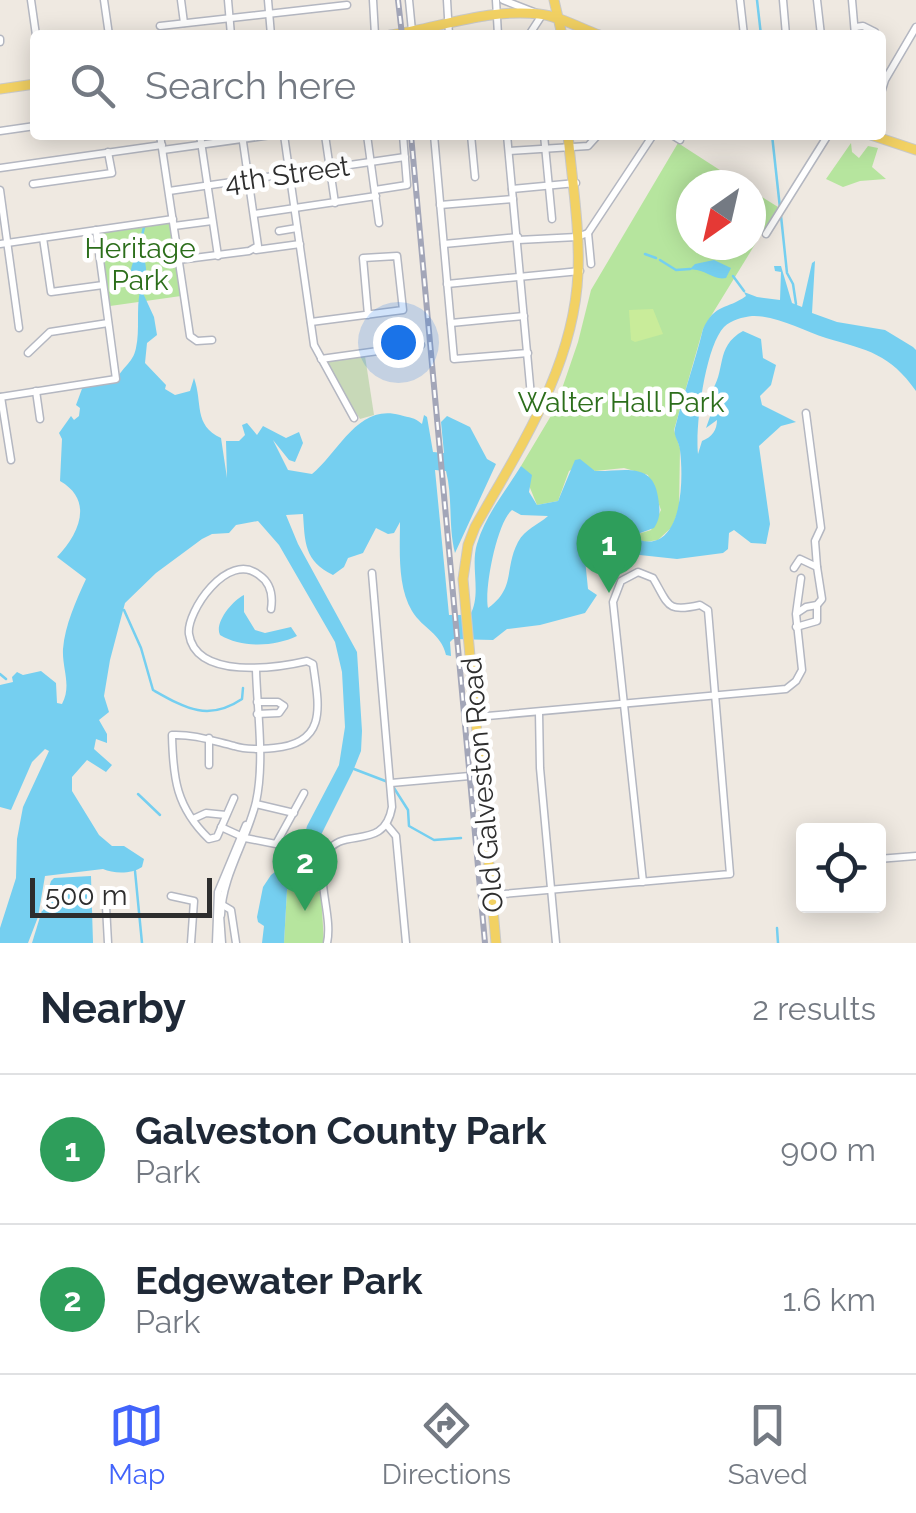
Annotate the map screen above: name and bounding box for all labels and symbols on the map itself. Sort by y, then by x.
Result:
street label: 4th Street [223,149,352,200]
north arrow [676,170,766,260]
park label: Heritage Park [84,232,196,297]
your location [373,317,424,368]
park label: Walter Hall Park [517,386,725,419]
pin: 1 [576,510,642,593]
street label: Old Galveston Road [455,656,510,914]
pin: 2 [272,828,338,911]
scale bar [30,873,212,918]

